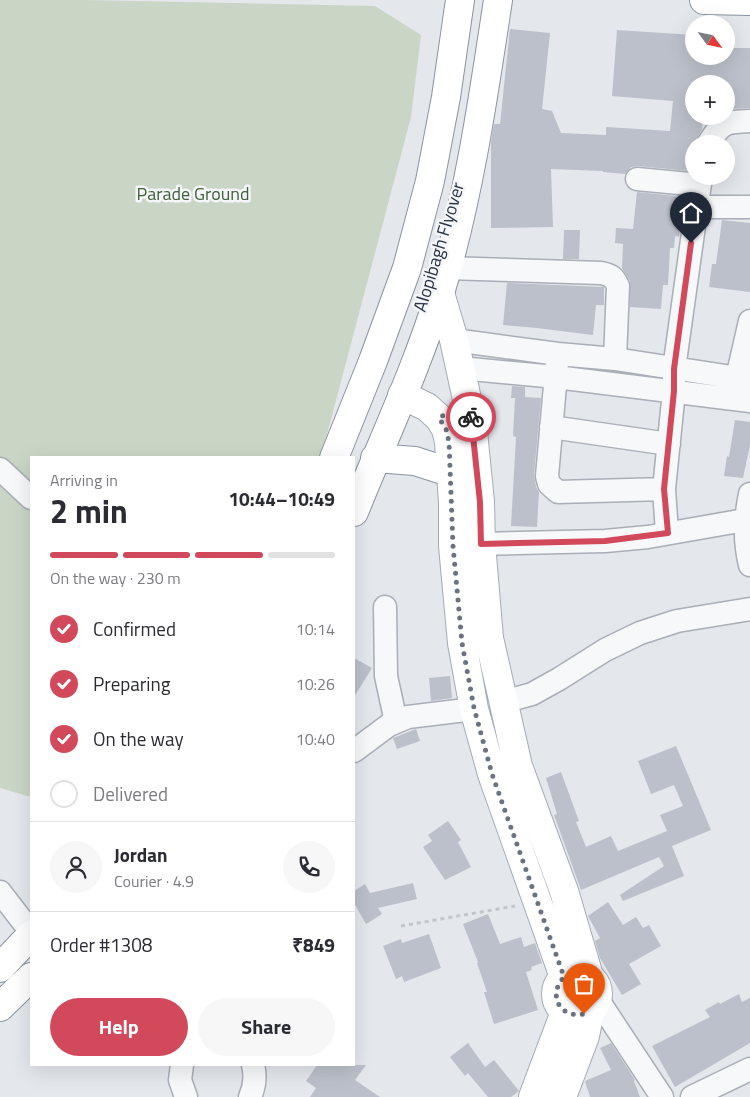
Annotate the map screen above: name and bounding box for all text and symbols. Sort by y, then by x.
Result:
north arrow [685,15,735,65]
map controls [685,15,735,185]
button: + [685,75,735,125]
button: − [685,135,735,185]
street label: Alopibagh Flyover [406,179,471,315]
park label: Parade Ground [137,180,249,207]
pin [670,192,712,243]
icon: home [677,199,705,227]
courier [446,392,496,442]
icon: bike [457,403,485,431]
text: Arriving in [50,468,118,492]
text: 10:44–10:49 [228,484,335,513]
text: 2 min [50,487,128,535]
text: On the way · 230 m [50,566,181,590]
text: Confirmed [93,614,176,643]
icon: check [50,615,78,643]
text: 10:14 [296,617,335,641]
text: Preparing [93,669,170,698]
icon: check [50,670,78,698]
text: 10:26 [296,672,335,696]
text: On the way [93,724,184,753]
icon: check [50,725,78,753]
text: 10:40 [296,727,335,751]
text: Delivered [93,779,168,808]
text: Jordan [114,840,167,869]
button: person [50,841,102,893]
button: phone [283,841,335,893]
text: Courier · 4.9 [114,869,194,893]
text: Order #1308 [50,930,152,959]
text: ₹849 [292,930,335,959]
pin [563,963,605,1014]
icon: bag [570,970,598,998]
button: Help [50,998,188,1056]
button: Share [198,998,335,1056]

